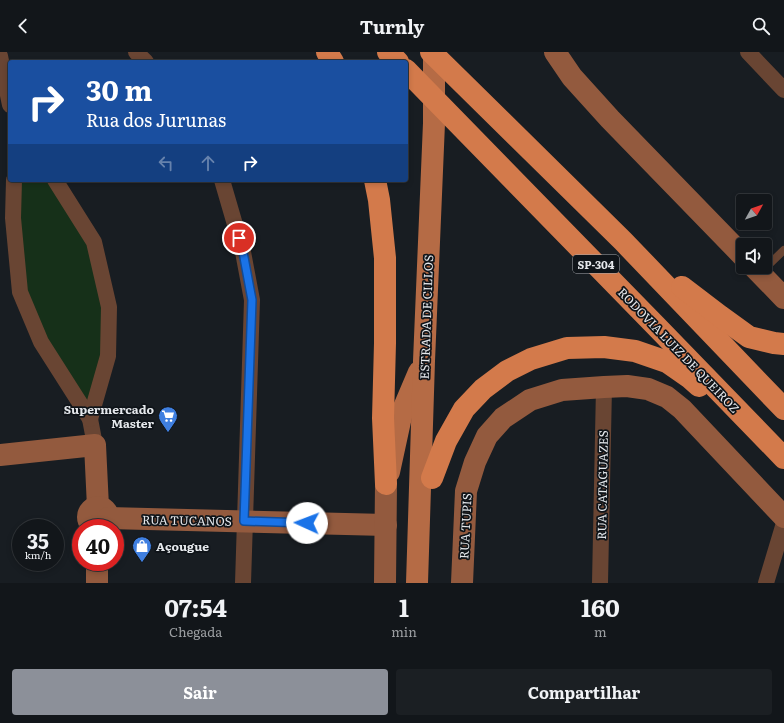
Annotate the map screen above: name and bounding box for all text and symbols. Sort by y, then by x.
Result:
text: Turnly [360,13,424,40]
icon: back [12,15,34,37]
icon: search [750,15,772,37]
text: 30 m [86,68,152,110]
icon: right [20,76,72,128]
text: Rua dos Jurunas [86,106,226,133]
icon: left [155,152,177,174]
icon: ahead [197,152,219,174]
icon: right [239,152,261,174]
north arrow [736,194,772,230]
map controls [736,194,772,274]
pin [222,221,256,255]
icon: arrive [228,227,250,249]
button: sound [736,238,772,274]
street label: ESTRADA DE CILLOS [415,254,437,380]
road number: SP-304 [573,255,619,273]
street label: RODOVIA LUIZ DE QUEIROZ [614,283,744,417]
place label: Supermercado Master [64,400,155,432]
supermarket icon: Supermercado Master [157,405,179,433]
street label: RUA CATAGUAZES [592,430,612,540]
street label: RUA TUPIS [454,493,476,559]
position arrow [286,502,328,544]
street label: RUA TUCANOS [142,510,232,530]
speed limit sign: 40 [72,519,124,571]
text: 35 [27,525,49,555]
shop icon: Açougue [131,535,153,563]
place label: Açougue [156,537,209,555]
text: km/h [25,547,51,562]
text: 07:54 [164,589,227,624]
text: 1 [399,589,409,624]
text: 160 [581,589,620,624]
text: Chegada [169,622,222,641]
text: min [391,622,417,641]
text: m [594,622,607,641]
button: Sair [12,669,388,715]
button: Compartilhar [396,669,772,715]

